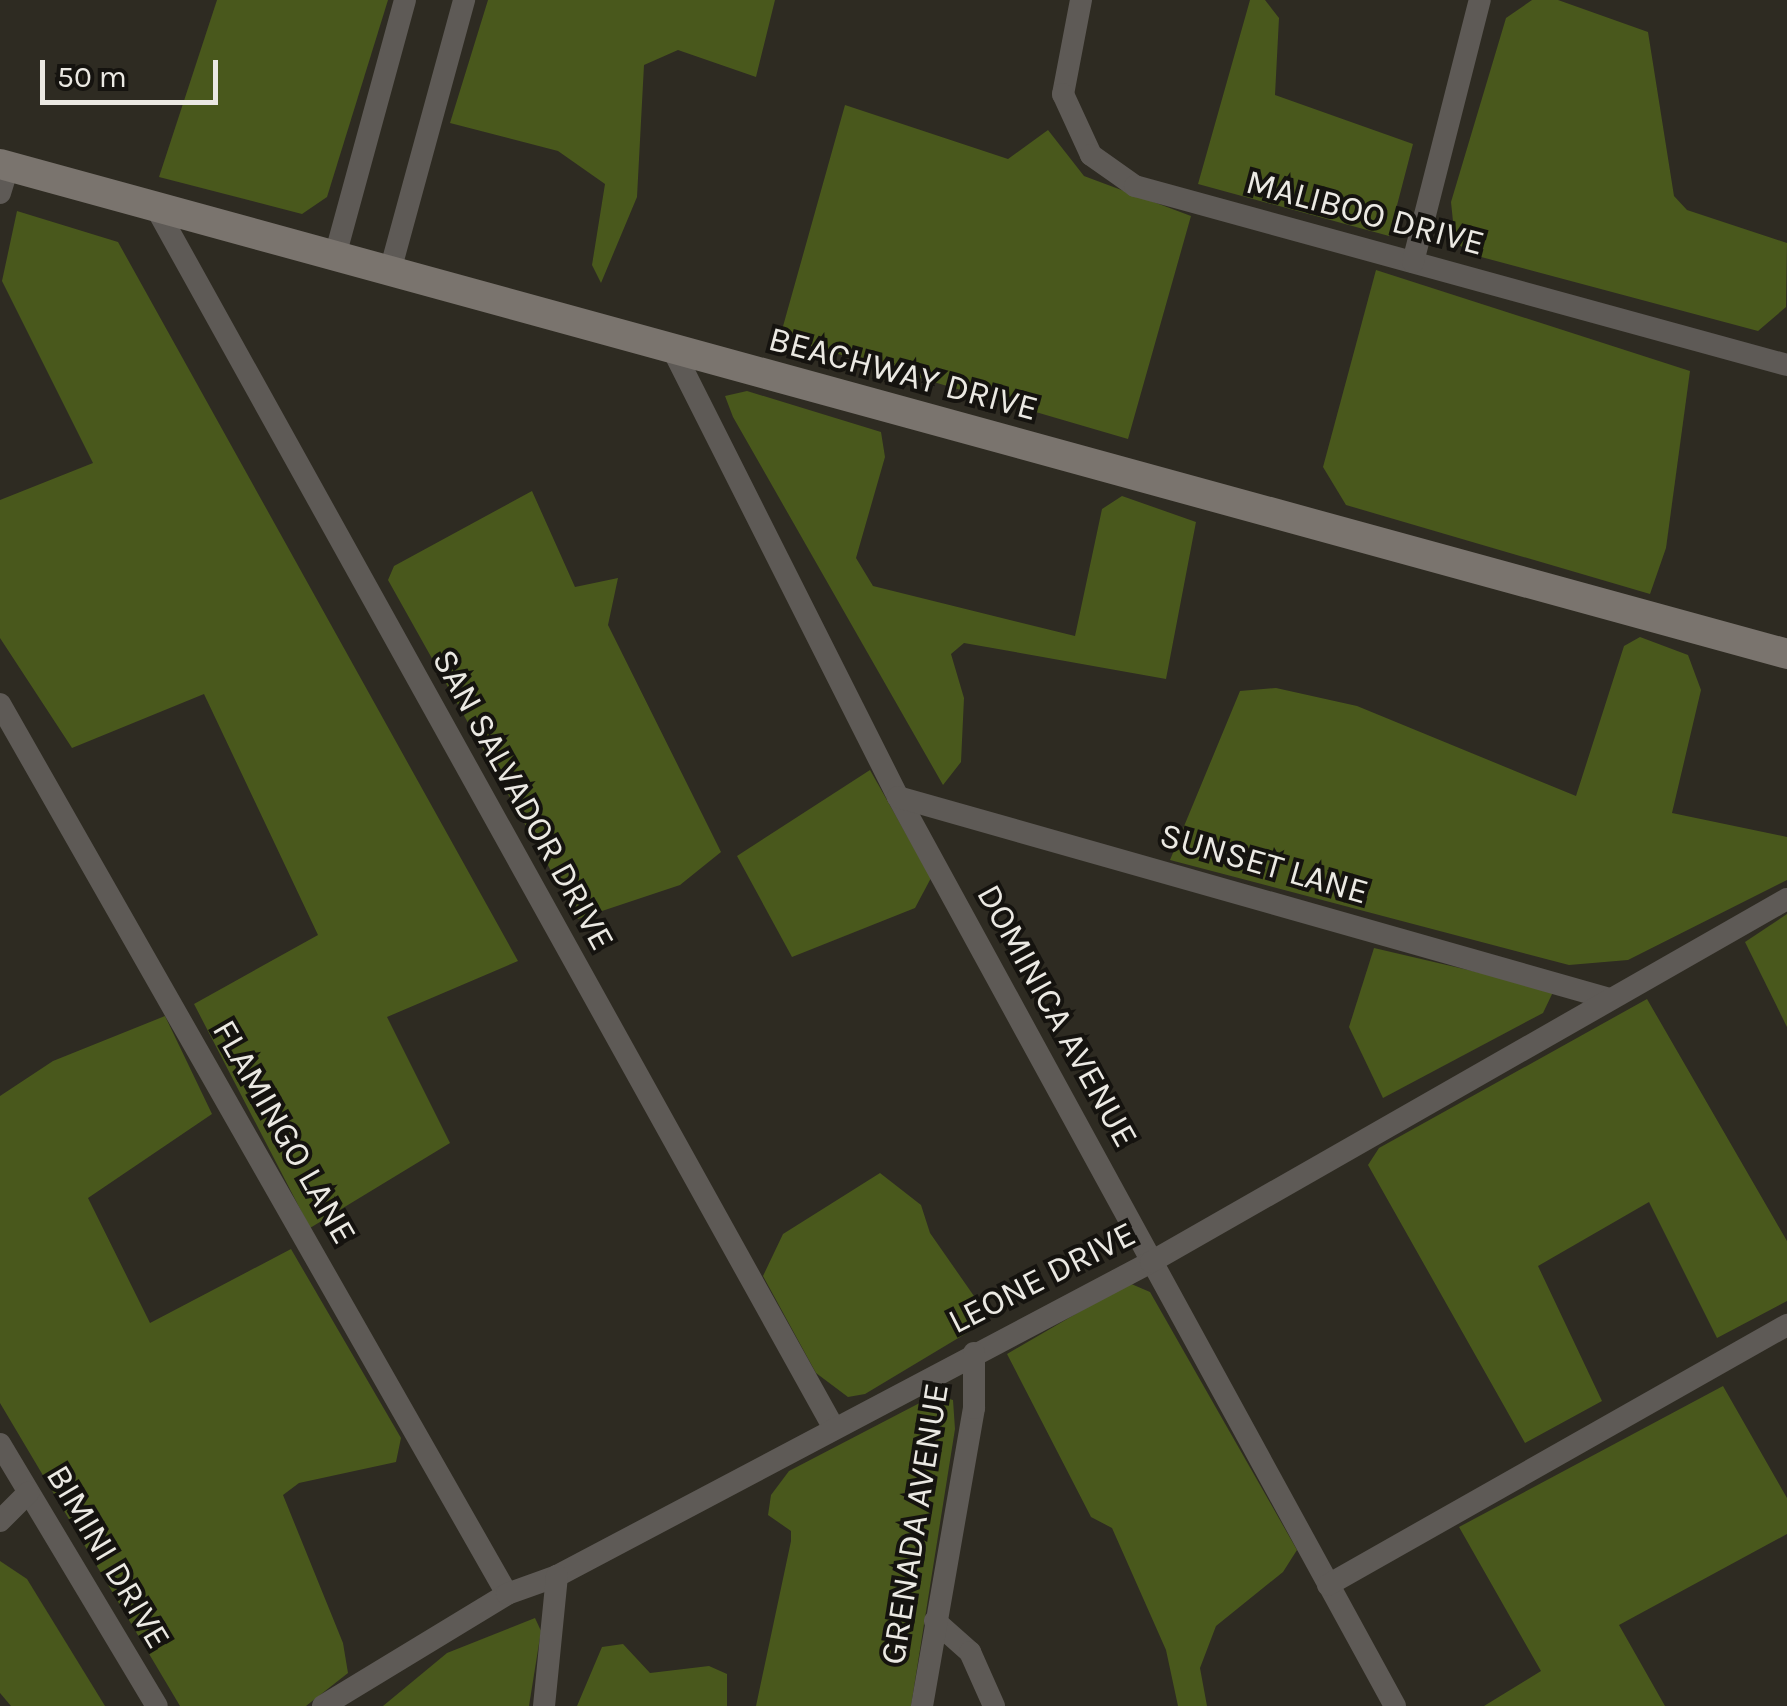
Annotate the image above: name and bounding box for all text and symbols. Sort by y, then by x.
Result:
scale bar [45,40,222,102]
text: 50 m [57,59,127,95]
street label: MALIBOO DRIVE [1241,161,1489,265]
street label: BEACHWAY DRIVE [764,318,1042,430]
street label: SAN SALVADOR DRIVE [423,642,623,958]
street label: SUNSET LANE [1155,814,1373,914]
street label: DOMINICA AVENUE [967,877,1147,1155]
street label: FLAMINGO LANE [203,1013,365,1251]
street label: LEONE DRIVE [941,1213,1143,1343]
street label: GRENADA AVENUE [872,1380,958,1668]
street label: BIMINI DRIVE [37,1458,179,1656]

